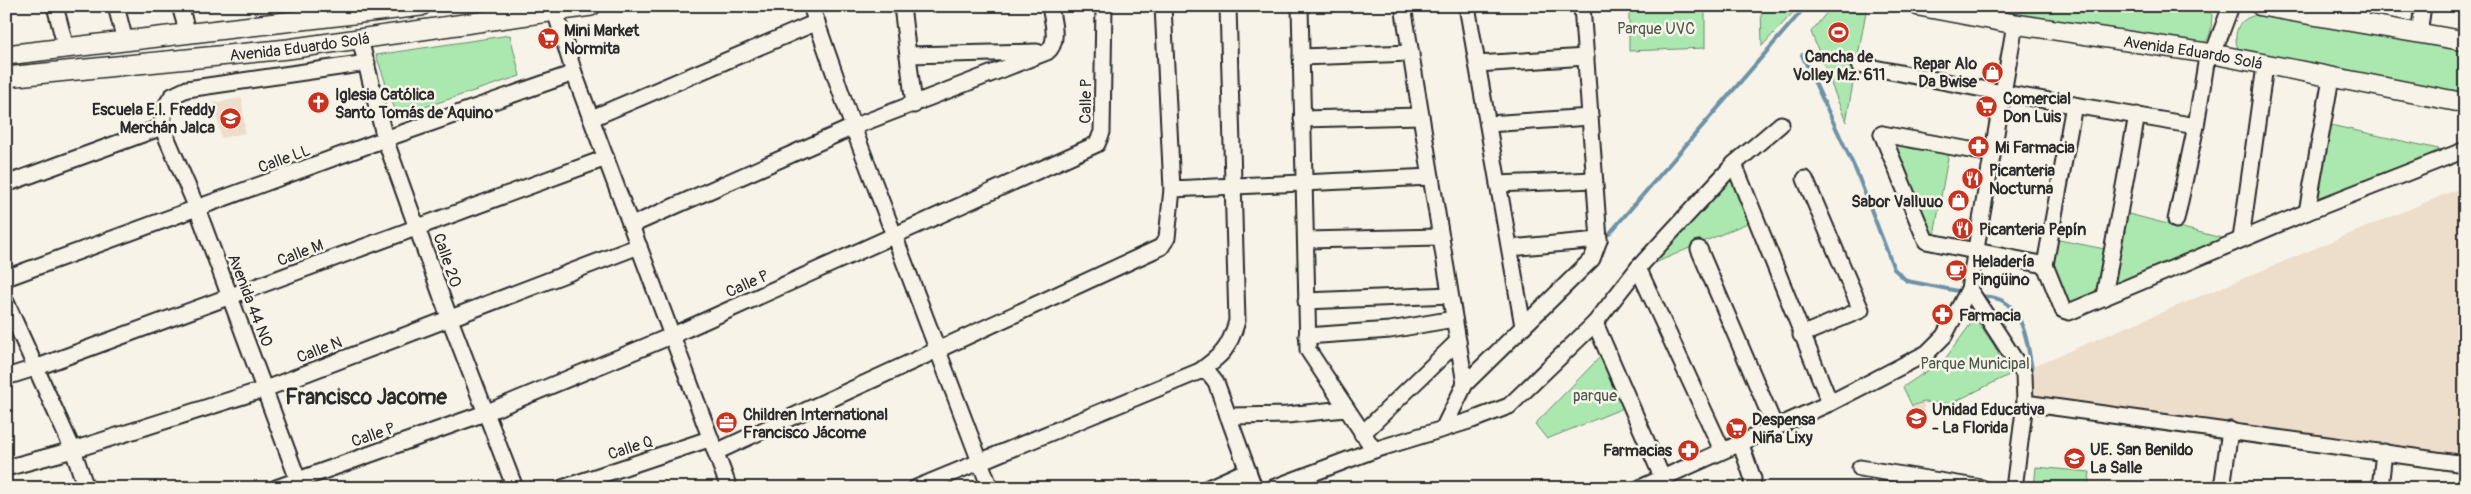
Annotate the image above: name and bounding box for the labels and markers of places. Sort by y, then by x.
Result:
sports icon: Cancha de Volley Mz. 611 [1827,20,1851,44]
place label: Mini Market Normita [564,21,640,59]
supermarket icon: Mini Market Normita [536,27,560,51]
place label: Cancha de Volley Mz. 611 [1793,47,1885,85]
place label: Repar Alo Da Bwise [1913,54,1978,92]
shop icon: Repar Alo Da Bwise [1981,60,2005,84]
place label: Iglesia Católica Santo Tomás de Aquino [335,85,494,123]
place label: Comercial Don Luis [2003,89,2071,127]
church icon: Iglesia Católica Santo Tomás de Aquino [307,91,331,115]
supermarket icon: Comercial Don Luis [1975,95,1999,119]
place label: Escuela E.I. Freddy Merchán Jalca [92,100,216,138]
school or university icon: Escuela E.I. Freddy Merchán Jalca [219,106,243,130]
pharmacy icon: Mi Farmacia [1967,135,1991,159]
place label: Mi Farmacia [1995,138,2075,158]
place label: Picanteria Nocturna [1989,161,2056,199]
restaurant icon: Picanteria Nocturna [1961,167,1985,191]
shop icon: Sabor Valluuo [1947,189,1971,213]
place label: Sabor Valluuo [1851,192,1943,212]
restaurant icon: Picanteria Pepín [1951,217,1975,241]
place label: Picanteria Pepín [1979,220,2086,240]
place label: Heladería Pingüino [1972,252,2035,290]
cafe icon: Heladería Pingüino [1944,258,1968,282]
pharmacy icon: Farmacia [1931,303,1955,327]
place label: Farmacia [1959,306,2021,326]
place label: Unidad Educativa - La Florida [1932,400,2045,438]
place label: Children International Francisco Jácome [743,405,888,443]
school or university icon: Unidad Educativa - La Florida [1904,406,1928,430]
place label: Despensa Niña Lixy [1752,410,1816,448]
office icon: Children International Francisco Jácome [715,411,739,435]
supermarket icon: Despensa Niña Lixy [1724,416,1748,440]
pharmacy icon: Farmacias [1676,438,1700,462]
place label: UE. San Benildo La Salle [2090,440,2194,478]
place label: Farmacias [1603,441,1673,461]
school or university icon: UE. San Benildo La Salle [2062,446,2086,470]

